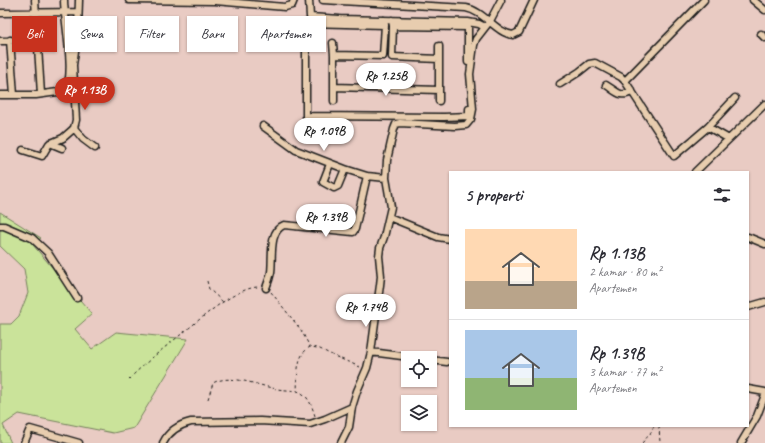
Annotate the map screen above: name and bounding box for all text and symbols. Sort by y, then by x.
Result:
chip: Beli [12,16,57,52]
chip: Sewa [65,16,117,52]
chip: Filter [125,16,179,52]
chip: Baru [187,16,238,52]
chip: Apartemen [246,16,326,52]
pin: Rp 1.25B [345,63,427,97]
text: Rp 1.25B [365,68,407,84]
pin: Rp 1.13B [44,77,126,111]
text: Rp 1.13B [64,82,106,98]
pin: Rp 1.09B [283,118,365,152]
text: Rp 1.09B [303,123,345,139]
icon: filters [711,184,733,206]
text: 5 properti [465,185,522,206]
pin: Rp 1.39B [285,204,367,238]
text: Rp 1.39B [305,209,347,225]
text: Rp 1.13B [589,243,644,264]
icon: home [497,245,545,293]
text: 2 kamar · 80 m² [589,264,661,280]
text: Apartemen [589,280,637,296]
pin: Rp 1.74B [325,294,407,328]
text: Rp 1.74B [345,299,387,315]
text: Rp 1.39B [589,343,644,364]
icon: home [497,346,545,394]
map controls [401,351,437,431]
button: locate [401,351,437,387]
text: 3 kamar · 77 m² [589,364,661,380]
text: Apartemen [589,380,637,396]
button: layers [401,395,437,431]

